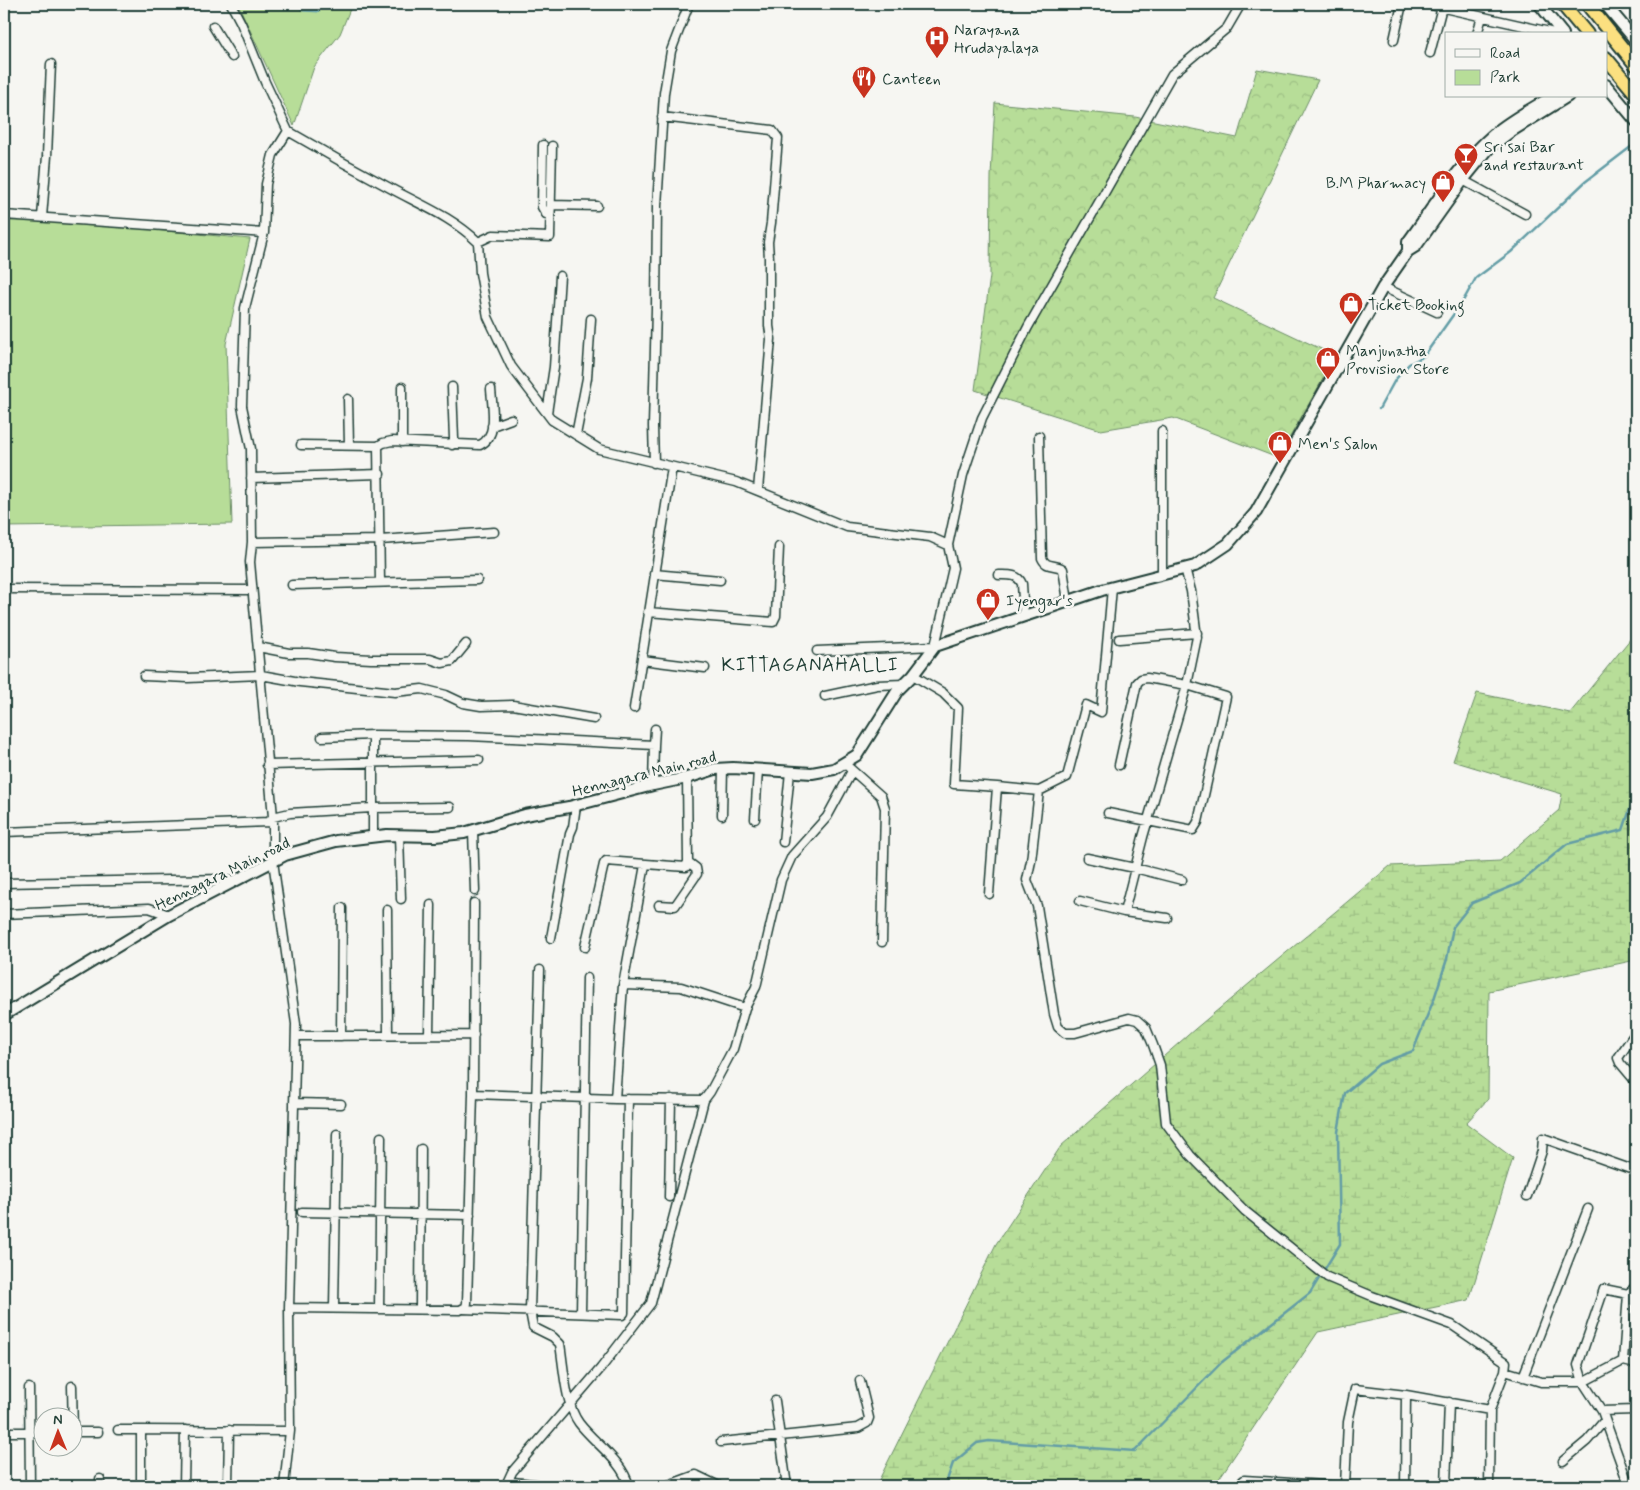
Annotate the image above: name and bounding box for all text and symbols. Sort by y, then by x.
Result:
place label: Narayana Hrudayalaya [954,20,1039,59]
hospital icon: Narayana Hrudayalaya [924,25,950,59]
legend [1445,32,1608,98]
text: Road [1490,44,1520,64]
restaurant icon: Canteen [851,65,877,99]
text: Park [1490,68,1520,88]
place label: Canteen [882,69,941,90]
place label: Sri sai Bar and restaurant [1484,137,1585,176]
bar icon: Sri sai Bar and restaurant [1453,142,1479,176]
shop icon: B.M Pharmacy [1430,169,1456,203]
place label: B.M Pharmacy [1326,173,1426,194]
shop icon: Ticket Booking [1338,291,1364,325]
place label: Ticket Booking [1368,295,1465,317]
place label: Manjunatha Provision Store [1346,341,1449,380]
shop icon: Manjunatha Provision Store [1315,346,1341,380]
shop icon: Men's Salon [1267,430,1293,464]
place label: Men's Salon [1298,434,1378,455]
shop icon: Iyengar's [975,587,1001,621]
place label: Iyengar's [1006,591,1073,613]
district label: KITTAGANAHALLI [721,653,899,678]
street label: Hennagara Main road [570,746,719,803]
street label: Hennagara Main road [152,833,294,916]
north arrow [32,1408,82,1458]
text: N [53,1411,63,1429]

